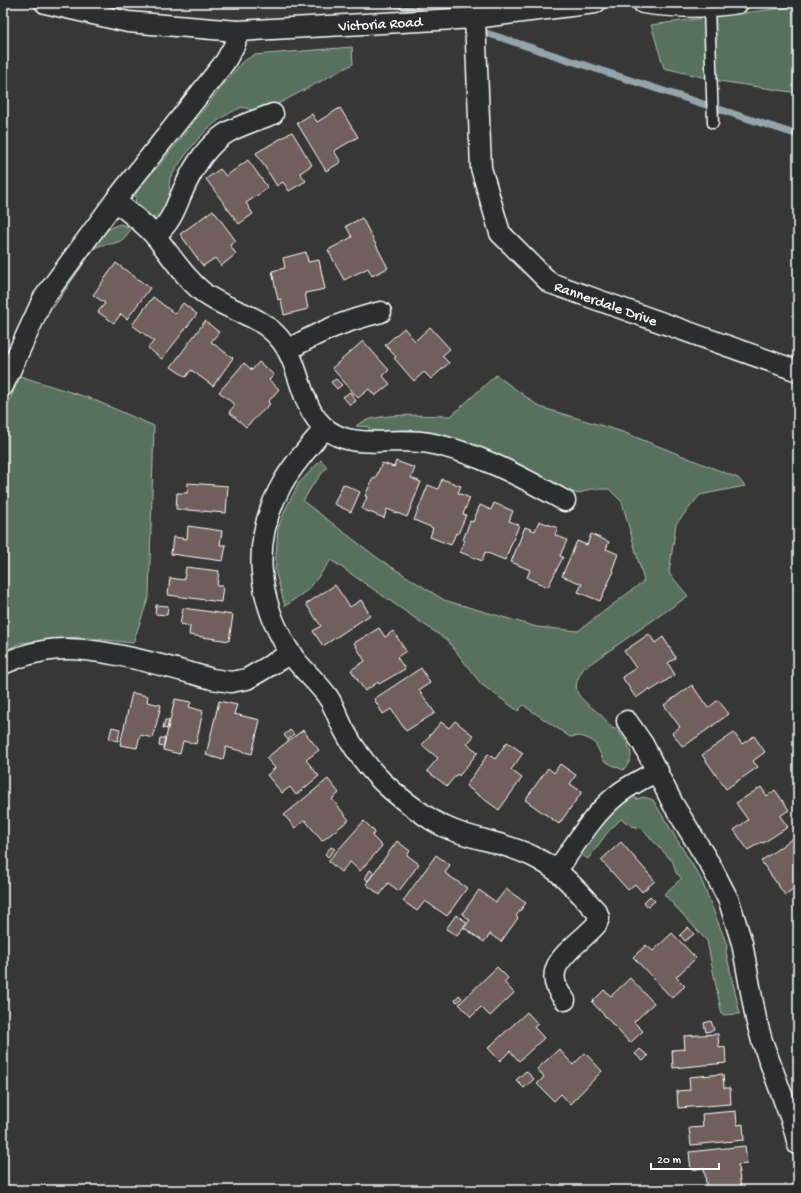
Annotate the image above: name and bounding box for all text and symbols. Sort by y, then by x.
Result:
street label: Victoria Road [337,14,424,37]
street label: Rannerdale Drive [551,278,660,331]
scale bar [651,1145,719,1171]
text: 20 m [657,1154,682,1168]

